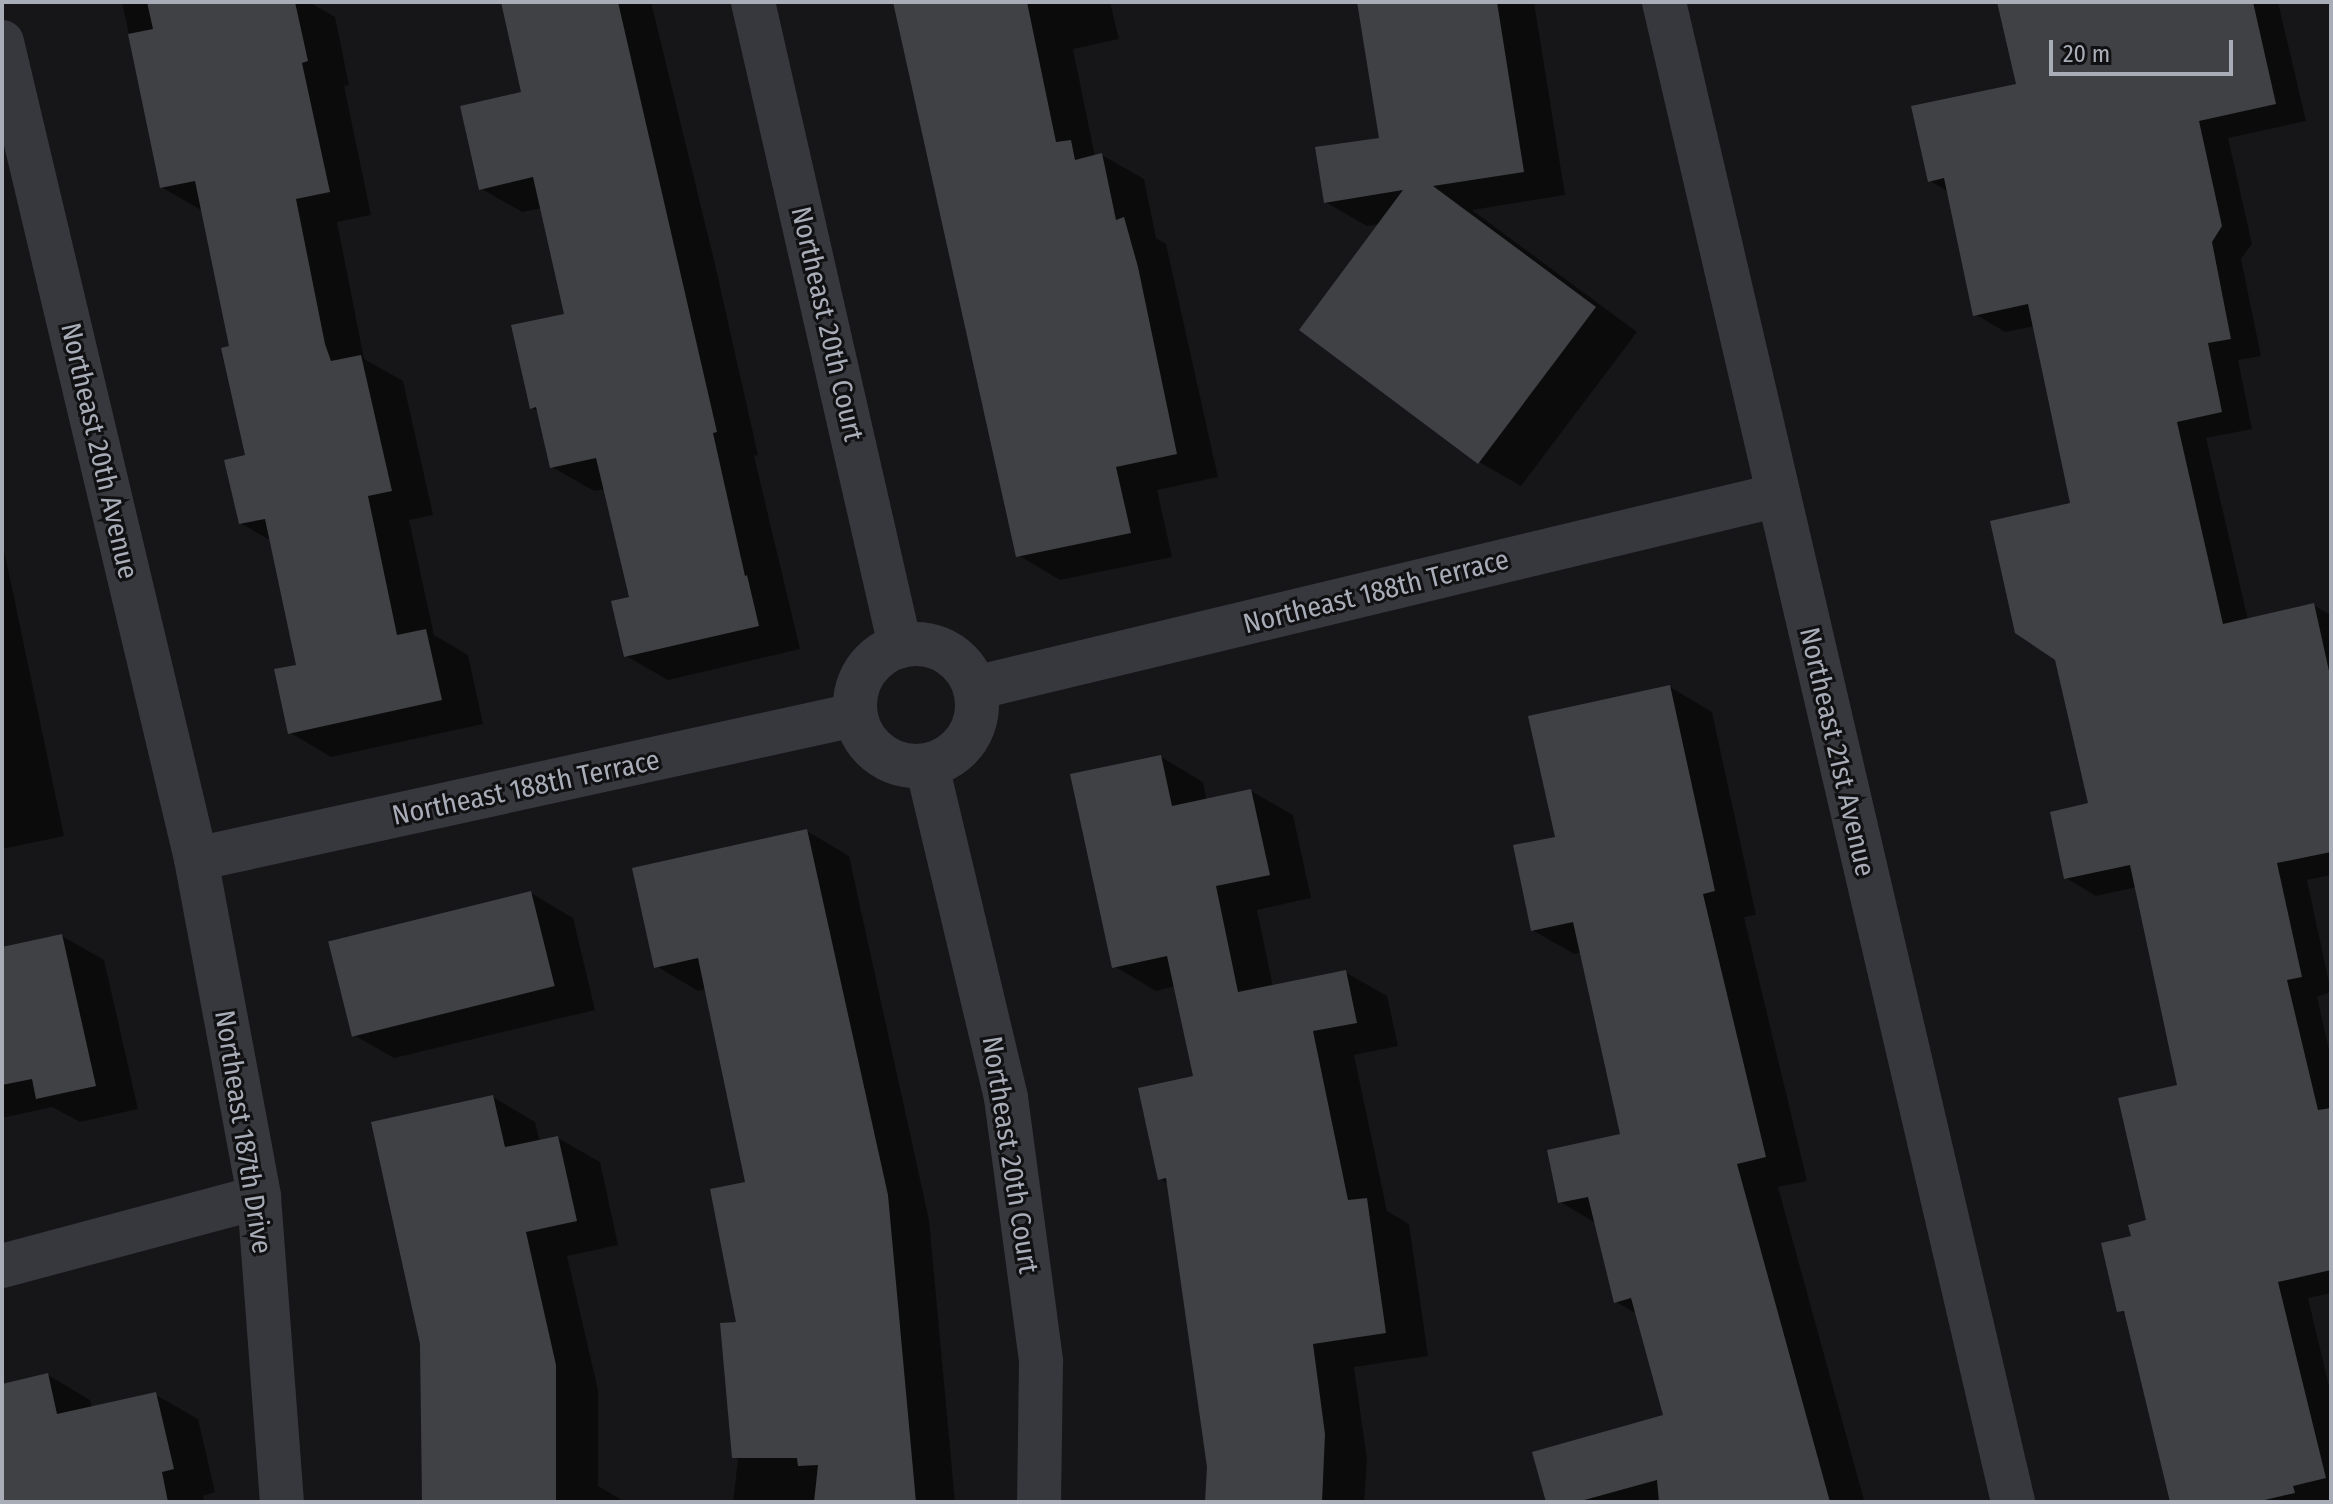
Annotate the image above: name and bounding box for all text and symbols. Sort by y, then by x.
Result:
scale bar [2053,24,2237,74]
text: 20 m [2063,40,2110,68]
street label: Northeast 20th Court [784,203,870,445]
street label: Northeast 20th Avenue [53,320,145,582]
street label: Northeast 188th Terrace [1240,543,1512,641]
street label: Northeast 21st Avenue [1792,624,1882,880]
street label: Northeast 188th Terrace [389,743,663,833]
street label: Northeast 187th Drive [207,1008,279,1256]
street label: Northeast 20th Court [975,1034,1045,1276]

